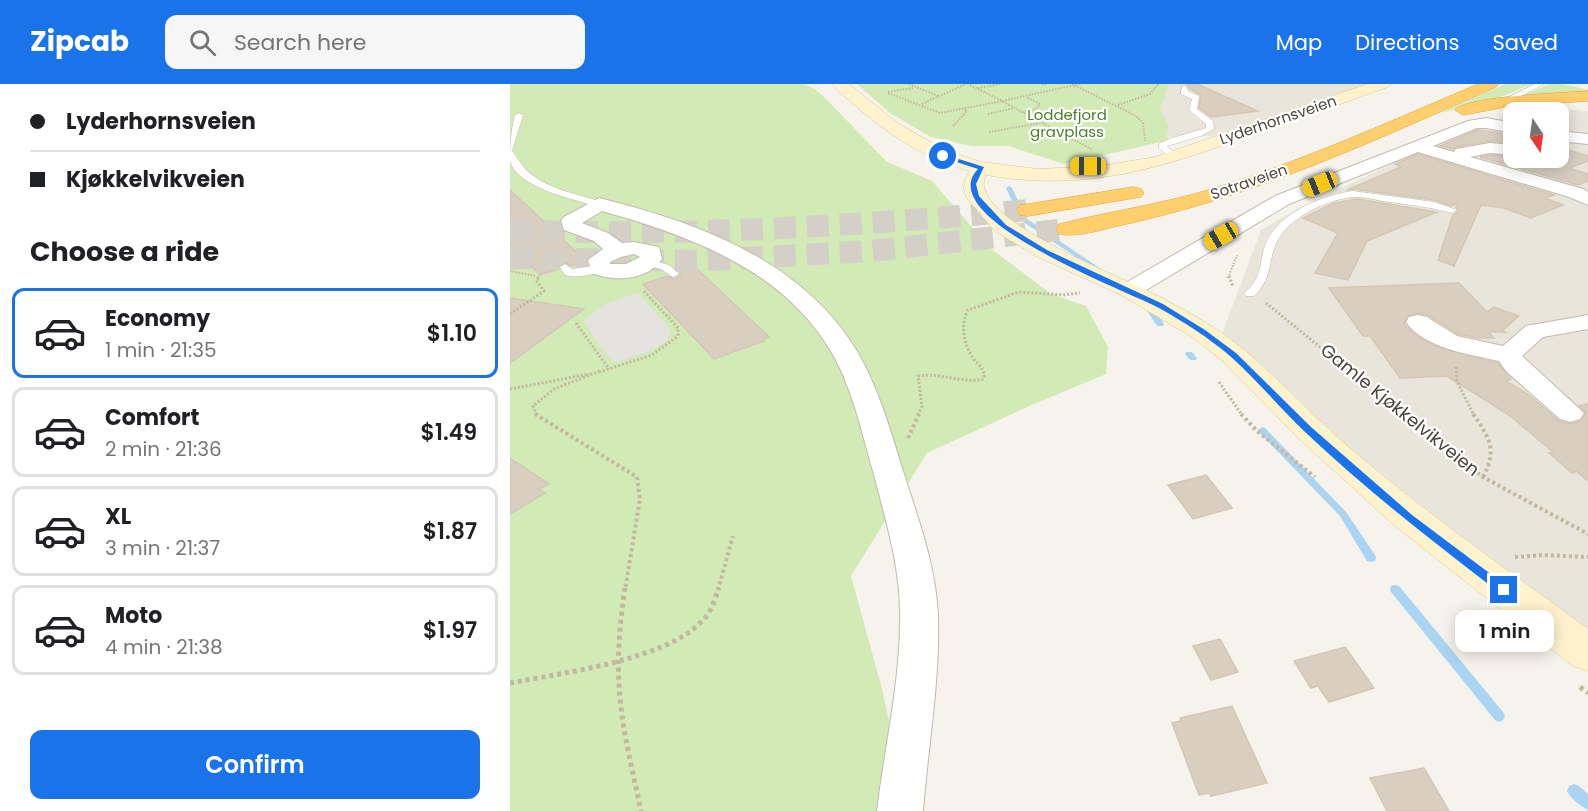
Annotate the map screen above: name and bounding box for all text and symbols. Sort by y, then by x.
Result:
search box [165,15,585,69]
text: Zipcab [30,22,129,61]
icon: search [186,26,219,59]
text: Search here [234,27,366,58]
text: Map [1276,28,1322,57]
text: Directions [1355,28,1459,57]
text: Saved [1492,28,1558,57]
street label: Lyderhornsveien [1217,90,1339,149]
north arrow [1503,102,1569,168]
map controls [1503,102,1569,168]
park label: Loddefjord gravplass [1027,104,1107,142]
text: Lyderhornsveien [66,106,256,137]
route start [929,142,956,169]
car [1070,157,1106,175]
street label: Sotraveien [1208,159,1290,204]
text: Kjøkkelvikveien [66,164,245,195]
car [1300,169,1340,199]
car [1201,219,1241,253]
text: Choose a ride [30,233,219,270]
text: Economy [105,303,210,334]
icon: car [33,306,87,360]
text: $1.10 [427,318,477,349]
text: 1 min · 21:35 [105,336,216,364]
street label: Gamle Kjøkkelvikveien [1315,338,1485,482]
text: Comfort [105,402,199,433]
icon: car [33,405,87,459]
text: $1.49 [421,417,477,448]
text: 2 min · 21:36 [105,435,222,463]
text: XL [105,501,131,532]
icon: car [33,504,87,558]
text: $1.87 [423,516,477,547]
text: 3 min · 21:37 [105,534,220,562]
route end [1490,576,1517,603]
text: Moto [105,600,162,631]
icon: car [33,603,87,657]
callout: 1 min [1454,611,1554,653]
text: $1.97 [423,615,477,646]
text: 1 min [1479,617,1530,645]
text: 4 min · 21:38 [105,633,223,661]
button: Confirm [30,730,480,799]

